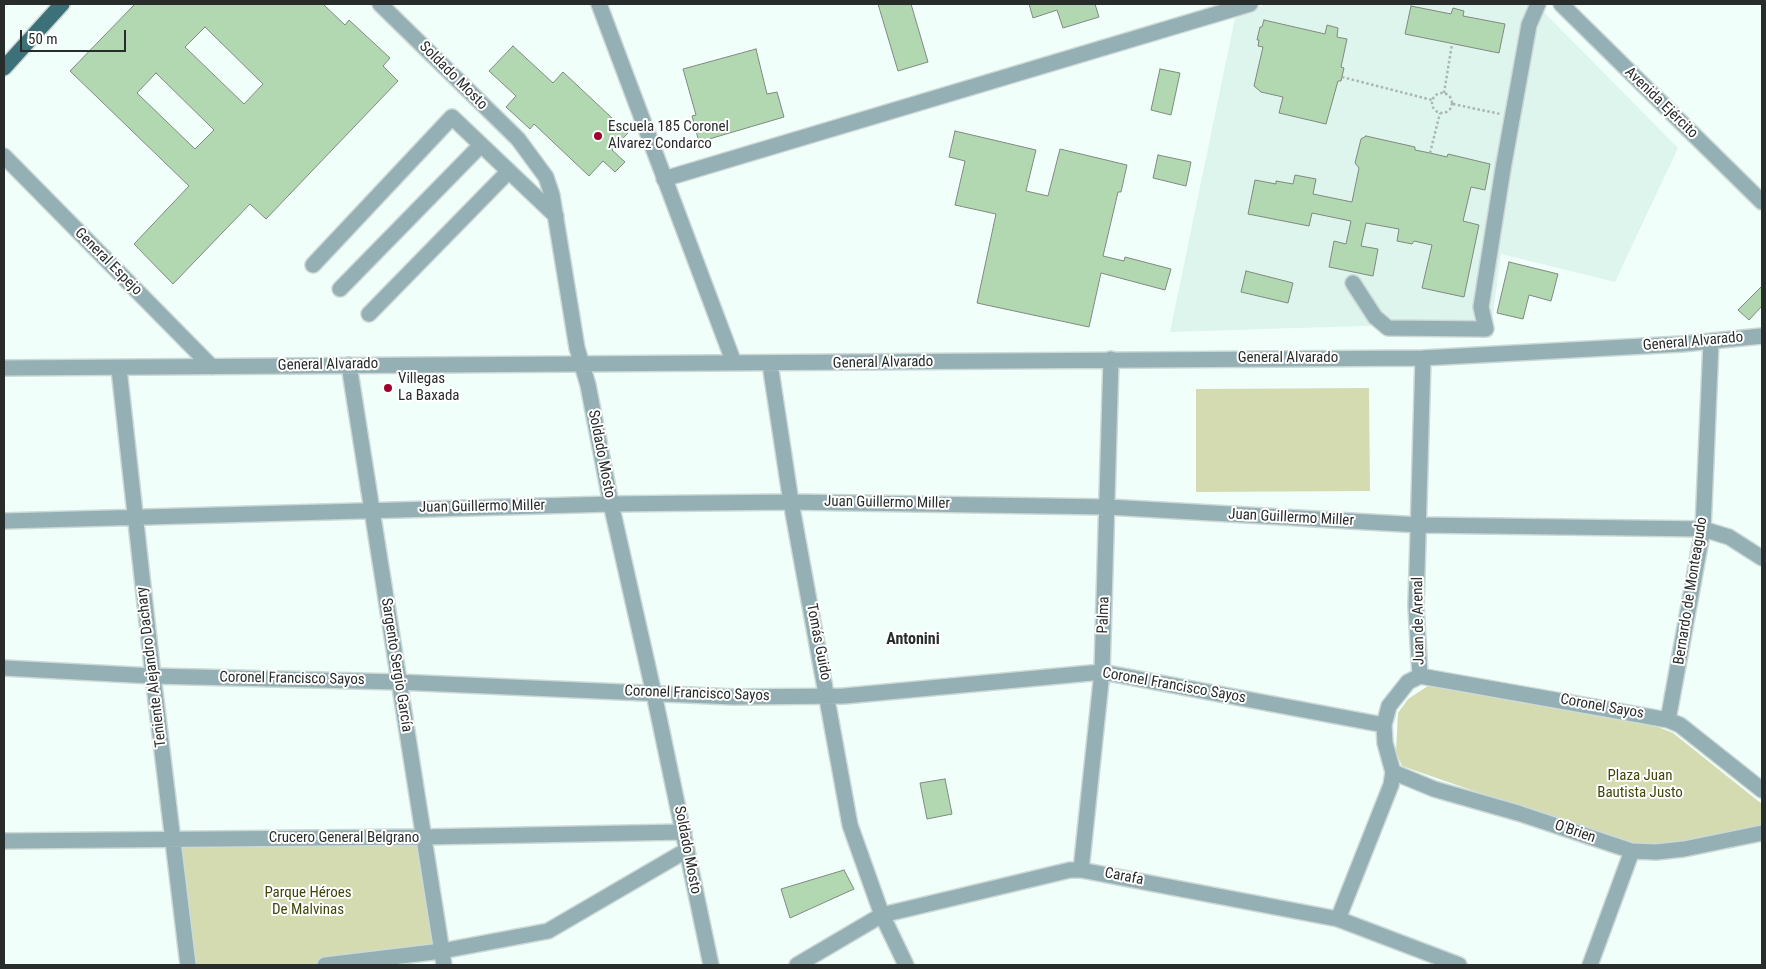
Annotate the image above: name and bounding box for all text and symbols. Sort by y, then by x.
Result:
scale bar [22,20,129,52]
text: 50 m [28,30,58,48]
street label: Soldado Mosto [415,38,491,114]
street label: Avenida Ejército [1621,64,1701,142]
place label: Escuela 185 Coronel Alvarez Condarco [608,118,729,153]
marker: Escuela 185 Coronel Alvarez Condarco [592,130,604,142]
street label: General Espejo [70,224,146,300]
street label: General Alvarado [1642,329,1744,355]
street label: General Alvarado [1238,349,1338,367]
street label: General Alvarado [833,353,933,373]
street label: General Alvarado [278,355,378,375]
place label: Villegas La Baxada [398,370,460,405]
marker: Villegas La Baxada [382,382,394,394]
street label: Soldado Mosto [584,408,618,500]
street label: Juan Guillermo Miller [824,493,950,513]
street label: Juan Guillermo Miller [419,497,545,517]
street label: Juan Guillermo Miller [1228,506,1354,530]
street label: Bernardo de Monteagudo [1670,516,1712,666]
street label: Juan de Arenal [1409,577,1429,665]
street label: Teniente Alejandro Dachary [133,586,171,748]
street label: Palma [1094,596,1114,634]
street label: Sargento Sergio García [377,597,415,733]
street label: Tomás Guido [802,602,834,682]
district label: Antonini [886,630,940,650]
street label: Coronel Francisco Sayos [1101,665,1247,707]
street label: Coronel Francisco Sayos [219,669,365,689]
street label: Coronel Francisco Sayos [624,682,770,706]
street label: Coronel Sayos [1559,691,1645,723]
park label: Plaza Juan Bautista Justo [1597,767,1683,802]
street label: Soldado Mosto [670,804,704,896]
street label: O'Brien [1552,817,1598,847]
street label: Crucero General Belgrano [269,829,419,847]
street label: Carafa [1103,864,1145,890]
park label: Parque Héroes De Malvinas [264,884,352,919]

